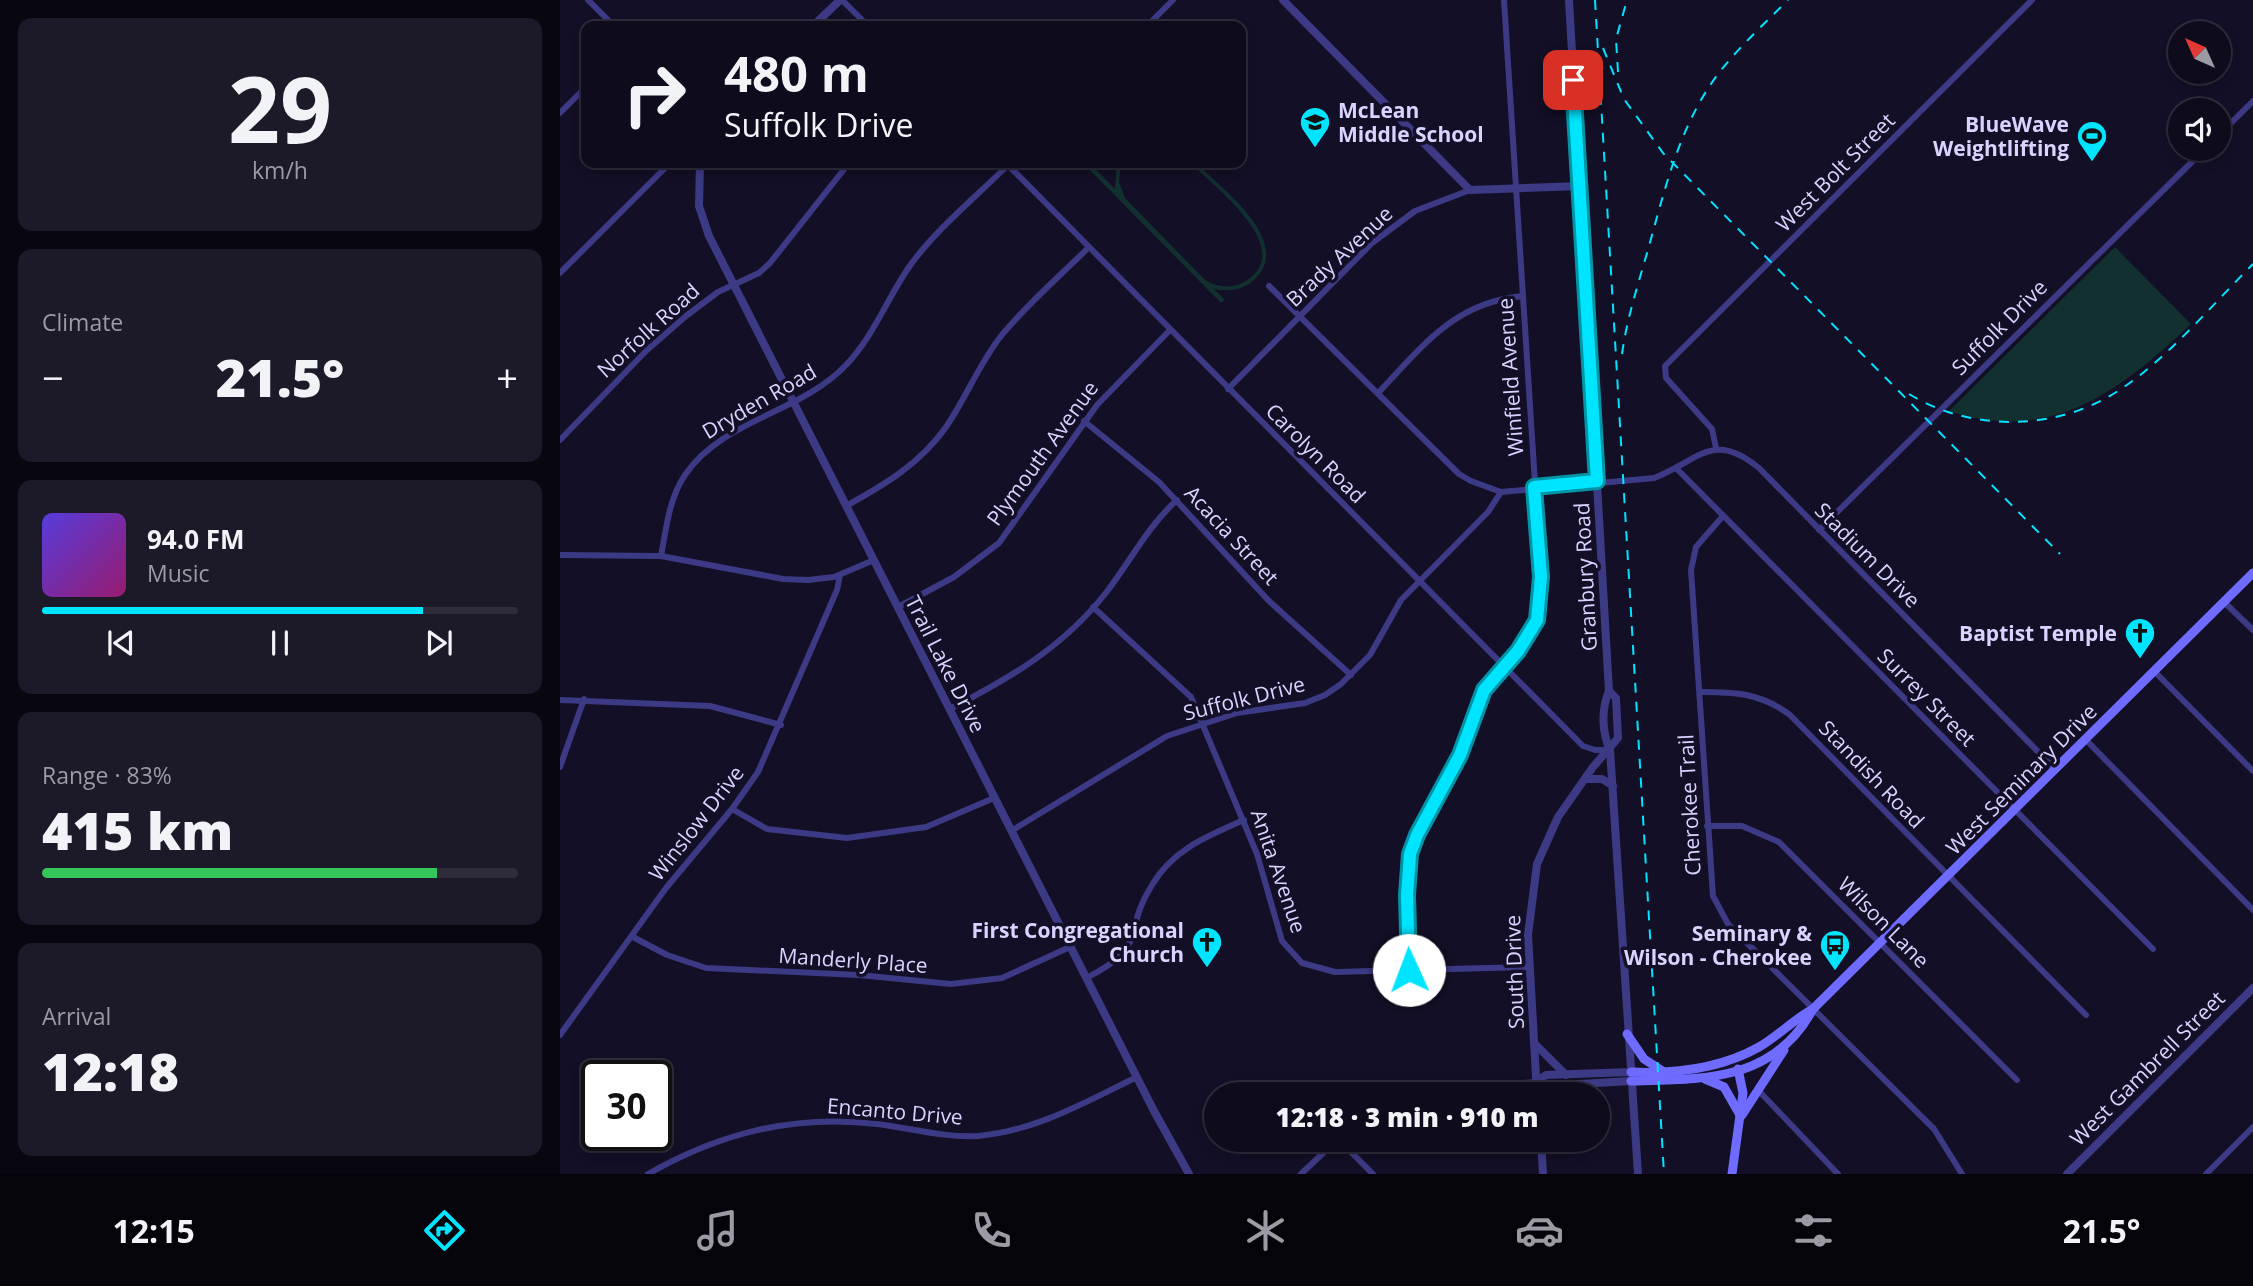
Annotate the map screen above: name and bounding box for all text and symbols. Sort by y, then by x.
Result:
north arrow [2168,21,2231,84]
map controls [2168,21,2231,161]
text: 480 m [724,40,869,106]
text: 29 [228,46,332,170]
icon: right [609,49,700,140]
pin [1543,50,1603,110]
icon: arrive [1554,61,1592,99]
place label: McLean Middle School [1338,96,1484,148]
button: sound [2168,98,2231,161]
text: Suffolk Drive [724,103,913,146]
school or university icon: McLean Middle School [1298,105,1332,149]
street label: West Bolt Street [1770,107,1900,237]
place label: BlueWave Weightlifting [1933,110,2069,162]
sports icon: BlueWave Weightlifting [2075,119,2109,163]
text: km/h [252,154,308,186]
street label: Brady Avenue [1280,199,1398,313]
street label: Suffolk Drive [1945,273,2053,381]
street label: Norfolk Road [591,277,705,383]
street label: Winfield Avenue [1491,297,1529,457]
text: Climate [42,306,123,338]
text: 21.5° [216,341,344,412]
text: − [42,351,64,403]
text: + [496,351,518,403]
street label: Dryden Road [697,357,821,445]
street label: Plymouth Avenue [980,375,1104,531]
street label: Carolyn Road [1260,397,1372,509]
street label: Acacia Street [1179,479,1285,591]
street label: Stadium Drive [1809,496,1927,614]
street label: Granbury Road [1567,502,1603,652]
text: 94.0 FM [147,521,245,557]
text: Music [147,557,210,589]
street label: Trail Lake Drive [899,591,993,737]
church icon: Baptist Temple [2123,616,2157,660]
place label: Baptist Temple [1959,619,2117,647]
icon: previous [102,624,140,662]
icon: pause [261,624,299,662]
icon: next [420,624,458,662]
street label: Surrey Street [1872,642,1982,752]
street label: Suffolk Drive [1180,669,1308,727]
street label: West Seminary Drive [1939,697,2103,861]
street label: Standish Road [1813,714,1931,834]
street label: Cherokee Trail [1671,734,1707,876]
text: Range · 83% [42,759,172,791]
street label: Winslow Drive [642,760,750,886]
text: 415 km [42,794,233,865]
street label: Anita Avenue [1245,805,1313,937]
street label: Wilson Lane [1832,870,1936,974]
street label: South Drive [1498,914,1530,1030]
place label: First Congregational Church [972,916,1184,968]
place label: Seminary & Wilson - Cherokee [1624,919,1812,971]
church icon: First Congregational Church [1190,925,1224,969]
bus stop icon: Seminary & Wilson - Cherokee [1818,928,1852,972]
position arrow [1372,933,1446,1007]
street label: Manderly Place [778,941,928,979]
street label: West Gambrell Street [2063,984,2231,1152]
text: Arrival [42,1000,111,1032]
text: 12:18 [42,1035,179,1106]
speed limit sign: 30 [581,1060,672,1151]
street label: Encanto Drive [826,1091,964,1131]
text: 12:18 · 3 min · 910 m [1276,1099,1538,1135]
icon: directions [420,1206,469,1255]
icon: music [693,1206,742,1255]
icon: phone [967,1206,1016,1255]
icon: climate [1241,1206,1290,1255]
icon: car [1515,1206,1564,1255]
icon: filters [1789,1206,1838,1255]
text: 12:15 [112,1209,195,1252]
text: 21.5° [2063,1209,2140,1252]

